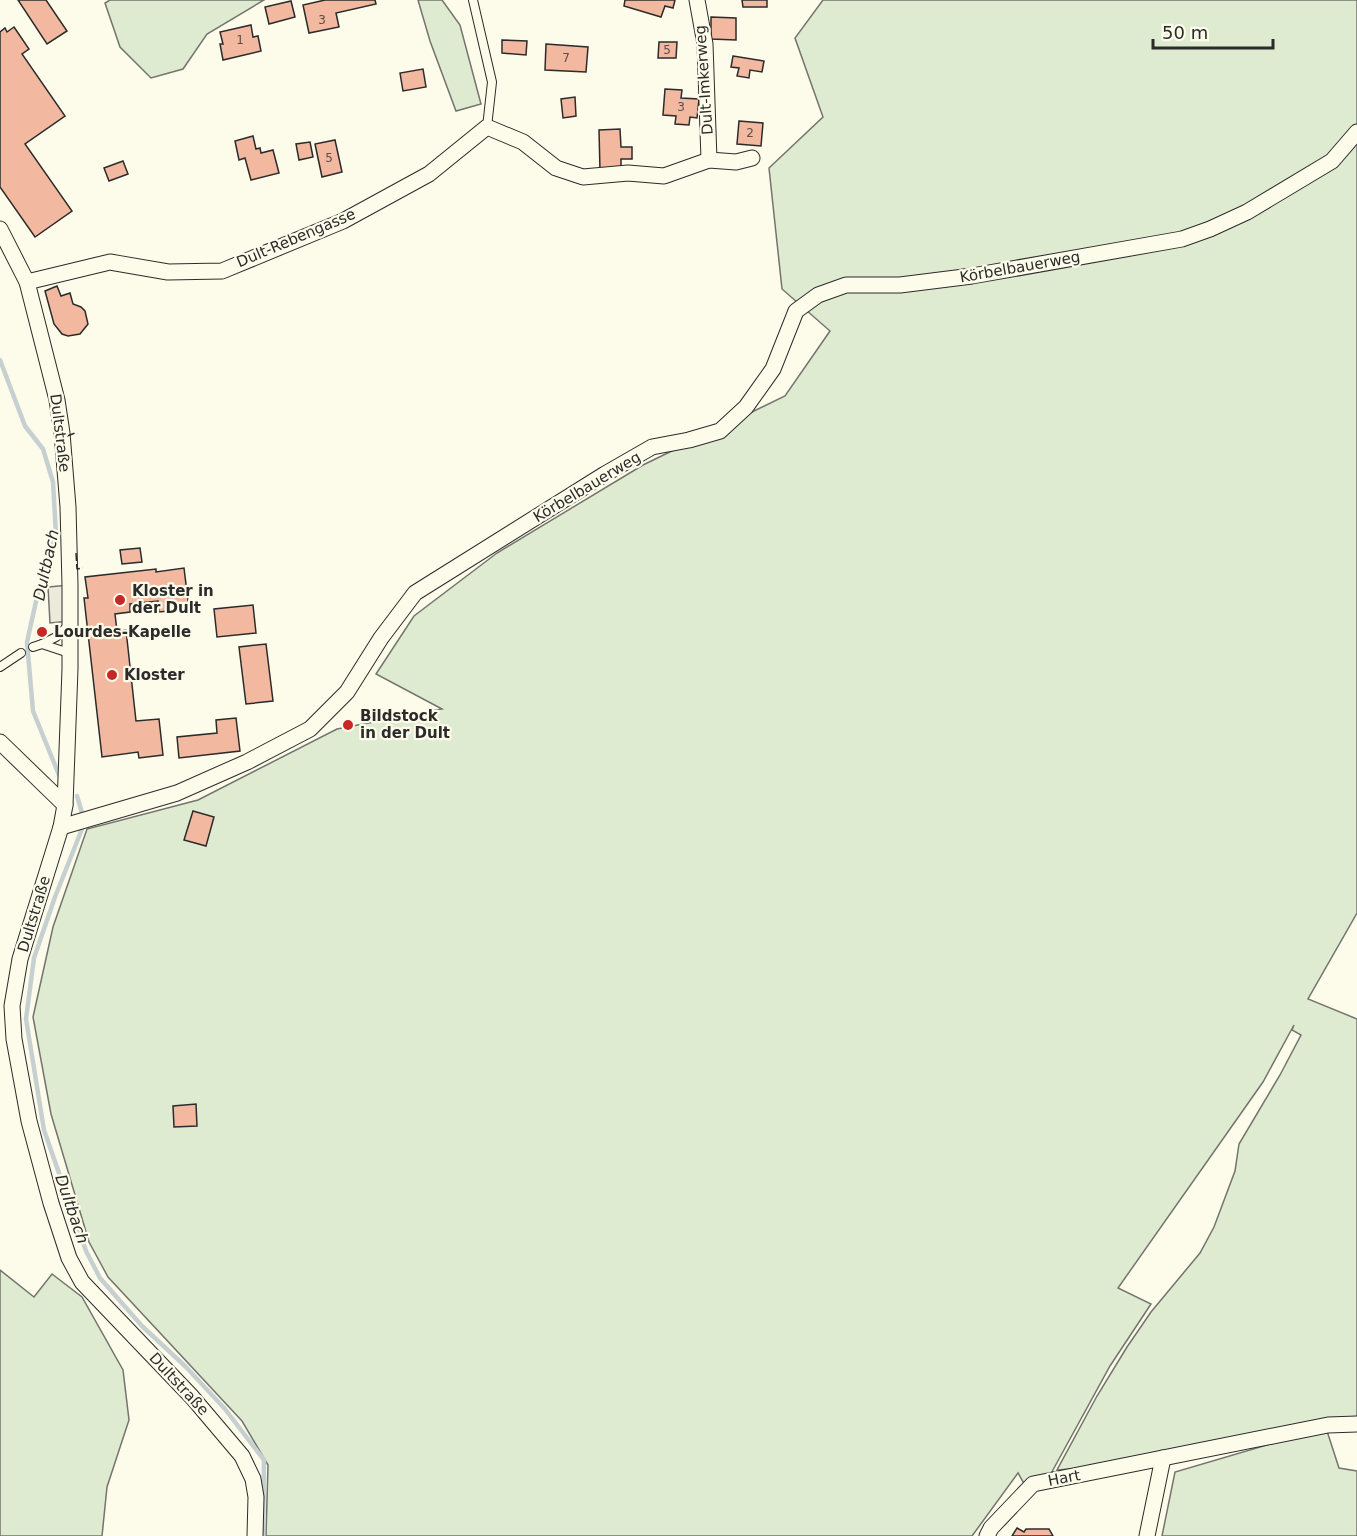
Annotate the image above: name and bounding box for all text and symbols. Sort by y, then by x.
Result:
scale bar [1153,12,1273,50]
house number: 3 [318,13,326,27]
text: 50 m [1162,22,1208,43]
street label: Dult-Imkerweg [691,24,717,136]
house number: 1 [236,33,244,47]
house number: 5 [663,43,671,57]
house number: 7 [562,51,570,65]
house number: 3 [677,100,685,114]
house number: 2 [746,126,754,140]
house number: 5 [325,151,333,165]
street label: Dult-Rebengasse [234,205,358,271]
street label: Körbelbauerweg [958,248,1082,286]
street label: Dultstraße [46,393,74,473]
street label: Körbelbauerweg [530,448,644,526]
water label: Dultbach [29,528,63,602]
place label: Kloster in der Dult [132,582,214,617]
marker: Kloster in der Dult [113,593,127,607]
place label: Lourdes-Kapelle [54,623,191,641]
marker: Lourdes-Kapelle [35,625,49,639]
place label: Kloster [124,666,185,684]
marker: Kloster [105,668,119,682]
place label: Bildstock in der Dult [360,707,450,742]
marker: Bildstock in der Dult [341,718,355,732]
street label: Dultstraße [14,874,54,954]
water label: Dultbach [51,1172,93,1246]
street label: Dultstraße [146,1349,212,1419]
street label: Hart [1046,1466,1082,1490]

